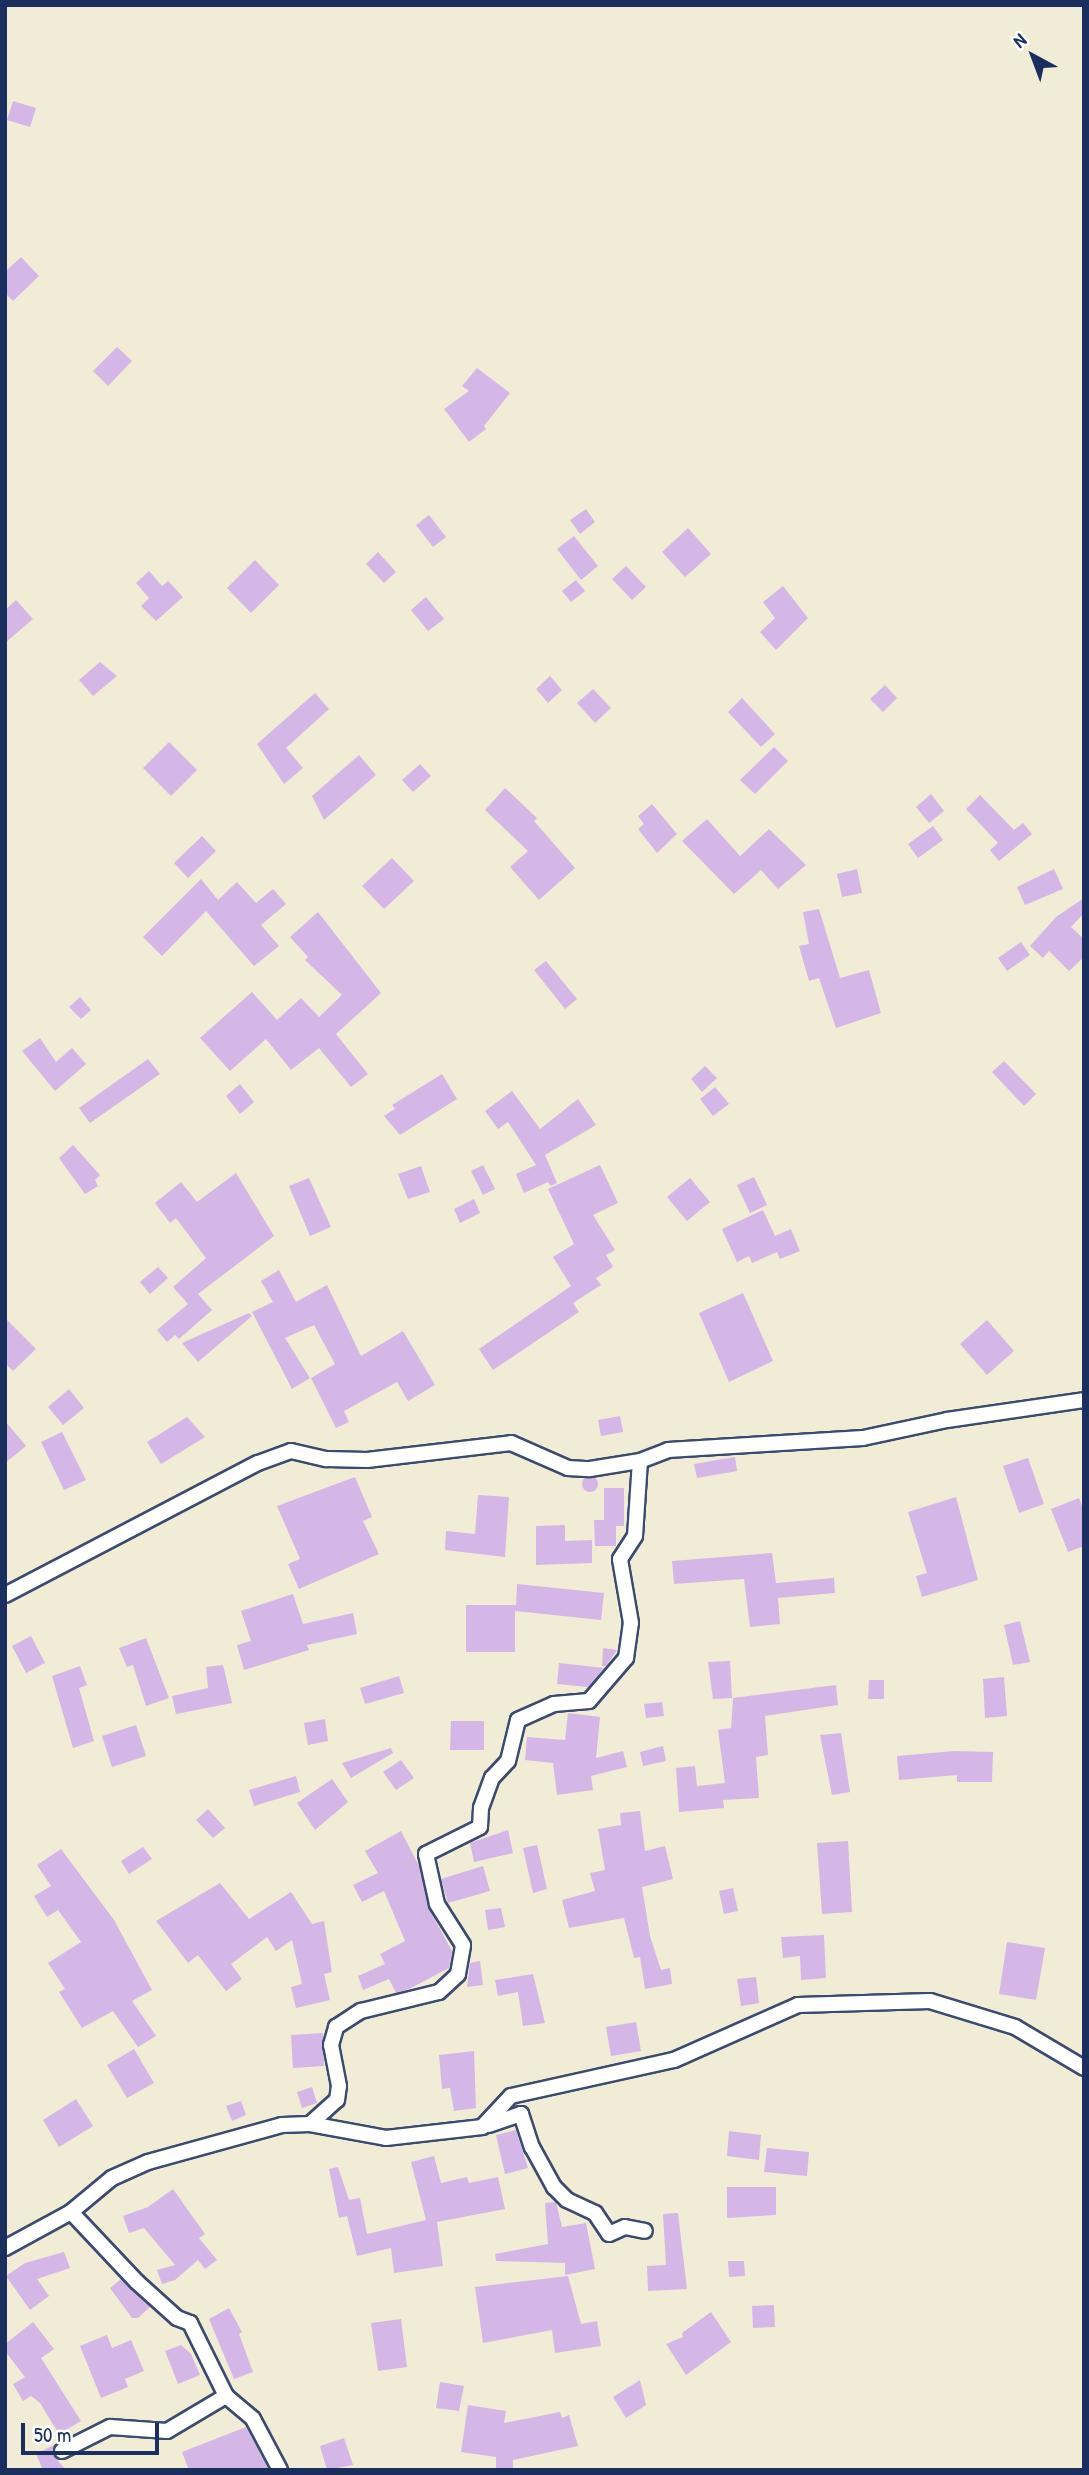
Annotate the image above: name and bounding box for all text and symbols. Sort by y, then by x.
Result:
north arrow [998,21,1068,91]
text: N [1007,27,1032,53]
scale bar [24,2408,163,2452]
text: 50 m [34,2420,71,2449]

